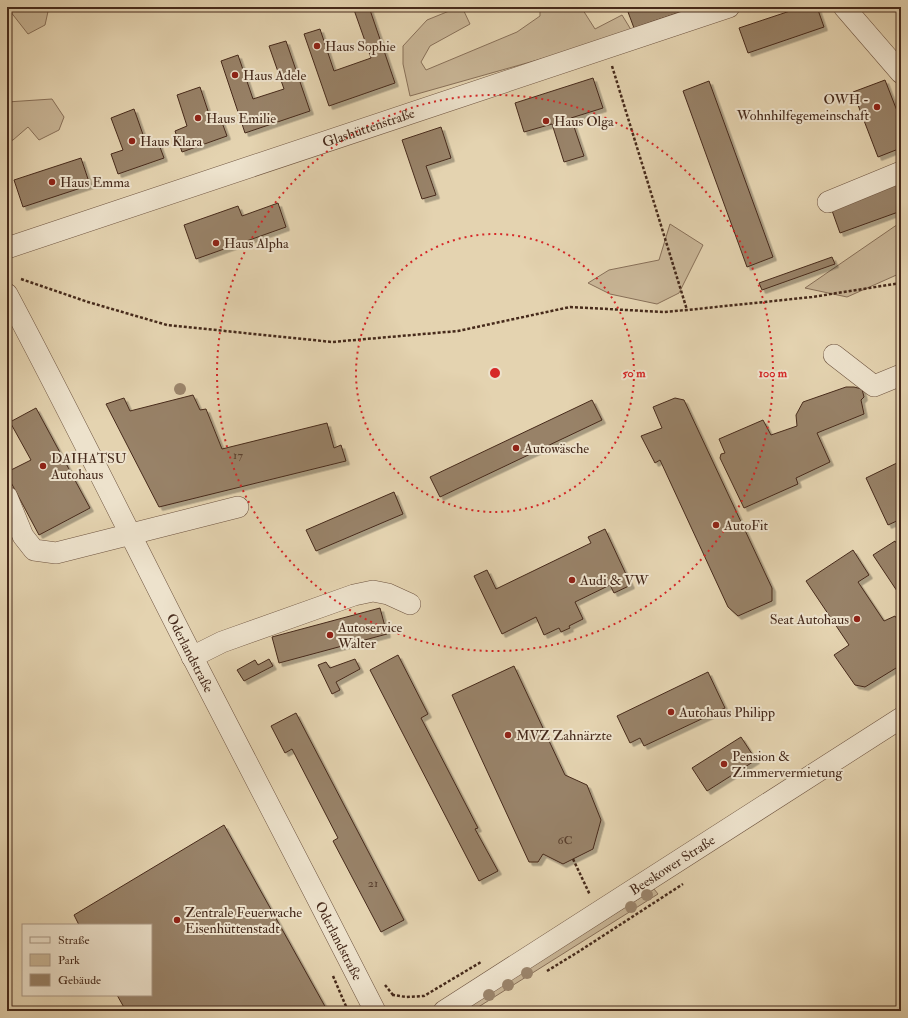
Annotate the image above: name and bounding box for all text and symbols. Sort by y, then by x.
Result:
place label: Haus Sophie [325,38,396,56]
marker: Haus Sophie [312,41,322,51]
place label: Haus Adele [243,67,306,84]
marker: Haus Adele [230,70,240,80]
place label: OWH - Wohnhilfegemeinschaft [736,91,869,124]
marker: OWH - Wohnhilfegemeinschaft [872,102,882,112]
street label: Glashüttenstraße [320,104,417,151]
place label: Haus Emilie [206,110,276,127]
marker: Haus Emilie [193,113,203,123]
place label: Haus Olga [554,113,614,130]
marker: Haus Olga [541,116,551,126]
place label: Haus Klara [140,133,203,150]
marker: Haus Klara [127,136,137,146]
place label: Haus Emma [60,174,130,191]
marker: Haus Emma [47,177,57,187]
place label: Haus Alpha [224,235,289,253]
marker: Haus Alpha [211,238,221,248]
centre of rings [488,366,502,380]
text: 50 m [622,366,646,381]
text: 100 m [759,366,788,381]
place label: Autowäsche [523,440,589,457]
marker: Autowäsche [511,443,521,453]
house number: 17 [233,448,243,463]
place label: DAIHATSU Autohaus [50,450,127,483]
marker: DAIHATSU Autohaus [38,461,48,471]
place label: AutoFit [723,517,768,534]
marker: AutoFit [711,520,721,530]
place label: Audi & VW [579,572,649,589]
marker: Audi & VW [567,575,577,585]
street label: Oderlandstraße [163,611,217,696]
place label: Seat Autohaus [770,611,849,628]
marker: Seat Autohaus [852,614,862,624]
place label: Autoservice Walter [337,619,403,652]
marker: Autoservice Walter [325,630,335,640]
place label: Autohaus Philipp [678,704,775,722]
marker: Autohaus Philipp [666,707,676,717]
place label: MVZ Zahnärzte [516,727,612,744]
marker: MVZ Zahnärzte [503,730,513,740]
place label: Pension & Zimmervermietung [732,748,843,781]
marker: Pension & Zimmervermietung [719,759,729,769]
street label: Beeskower Straße [627,831,718,899]
house number: 6C [558,833,573,848]
house number: 21 [368,876,378,891]
street label: Oderlandstraße [311,899,366,983]
place label: Zentrale Feuerwache Eisenhüttenstadt [185,904,302,937]
marker: Zentrale Feuerwache Eisenhüttenstadt [172,915,182,925]
legend [22,924,152,996]
text: Straße [58,933,89,948]
text: Park [58,953,80,968]
text: Gebäude [58,973,101,988]

